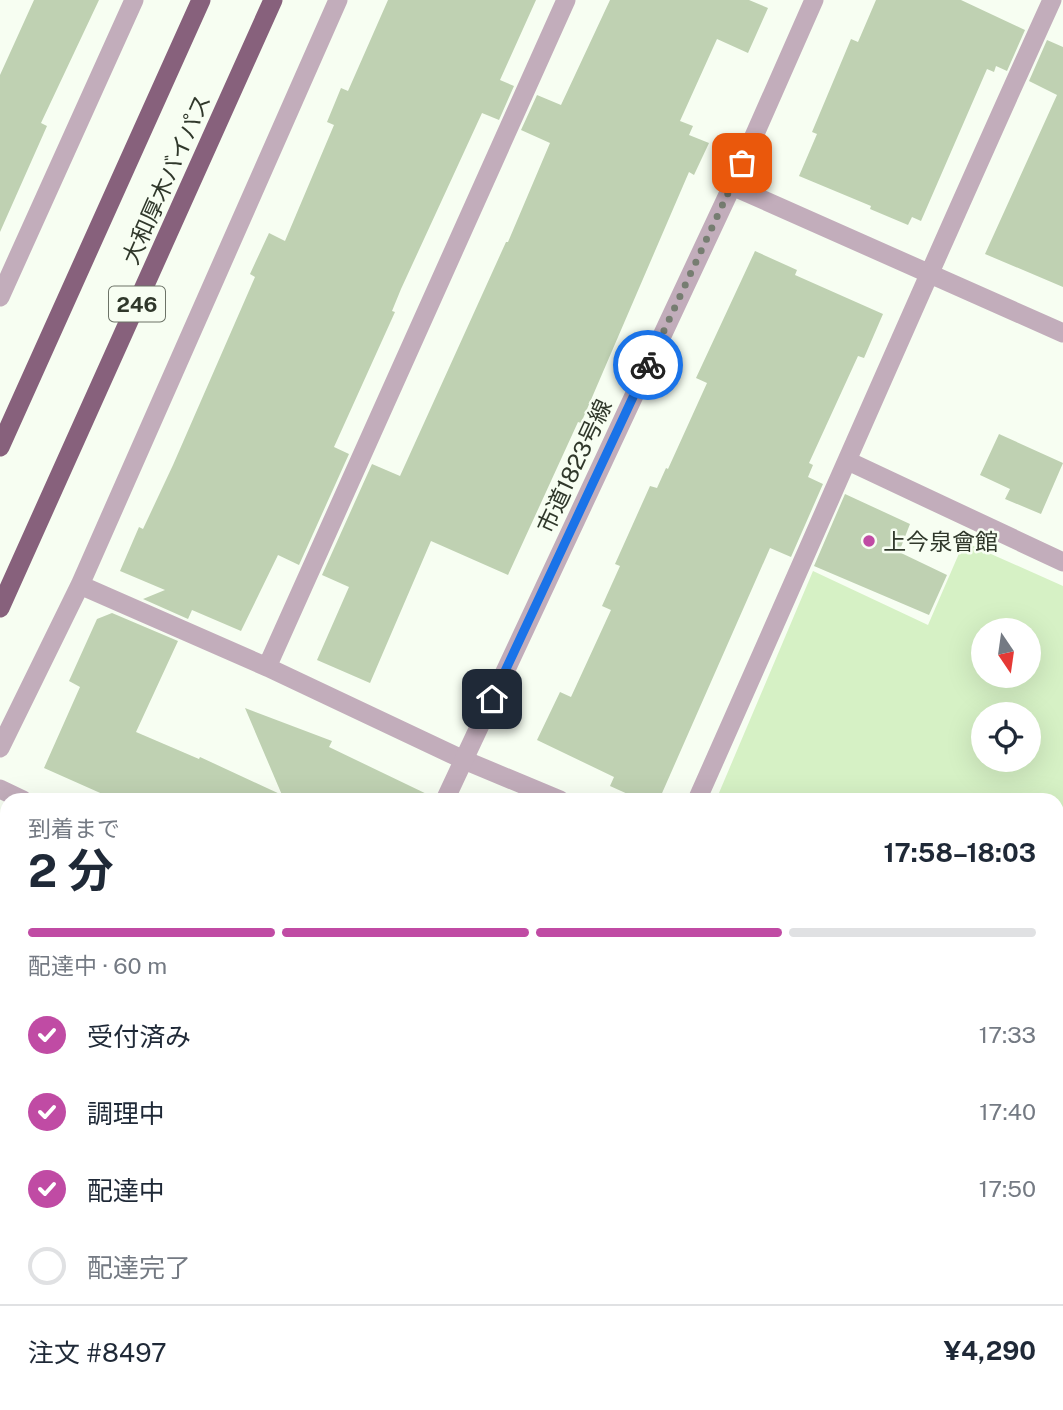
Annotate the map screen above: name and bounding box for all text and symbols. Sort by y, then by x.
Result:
street label: 大和厚木バイパス [116,90,216,268]
pin [712,133,772,193]
icon: bag [723,144,761,182]
road number: 246 [109,286,165,322]
courier [613,330,683,400]
icon: bike [629,346,667,384]
street label: 市道1823号線 [531,395,617,537]
place label: 上今泉會館 [883,528,998,555]
marker: 上今泉會館 [861,533,877,549]
north arrow [971,618,1041,688]
map controls [971,618,1041,772]
pin [462,669,522,729]
icon: home [473,680,511,718]
button: locate [971,702,1041,772]
text: 到着まで [28,815,120,842]
text: 17:58–18:03 [883,837,1036,868]
text: 2 分 [28,843,114,897]
text: 配達中 · 60 m [28,952,167,979]
icon: check [28,1016,66,1054]
text: 受付済み [87,1021,191,1052]
text: 17:33 [979,1021,1036,1048]
icon: check [28,1093,66,1131]
text: 調理中 [87,1098,165,1129]
text: 17:40 [979,1098,1036,1125]
icon: check [28,1170,66,1208]
text: 配達中 [87,1175,165,1206]
text: 17:50 [979,1175,1036,1202]
text: 配達完了 [87,1252,191,1283]
text: ¥4,290 [944,1335,1036,1366]
text: 注文 #8497 [28,1337,167,1368]

